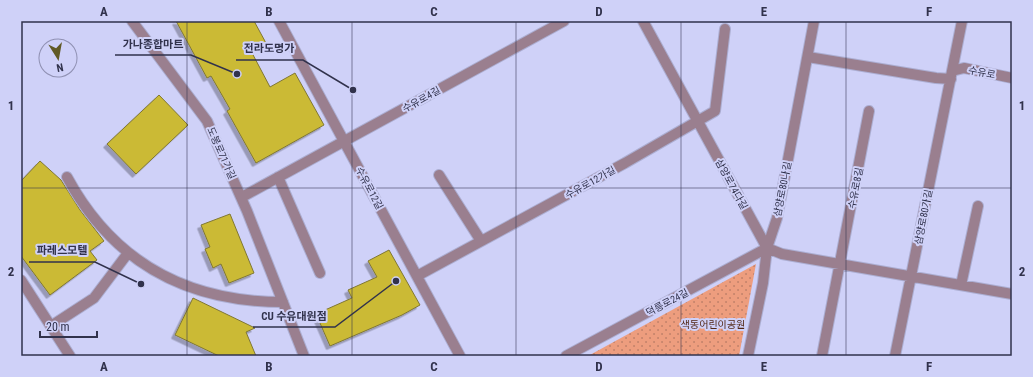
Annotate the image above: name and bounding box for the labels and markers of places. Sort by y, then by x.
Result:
callout: 가나종합마트 [115,32,191,55]
callout: 전라도명가 [236,37,303,60]
callout: 파레스모텔 [29,239,95,262]
callout: CU 수유대원점 [253,304,335,327]

